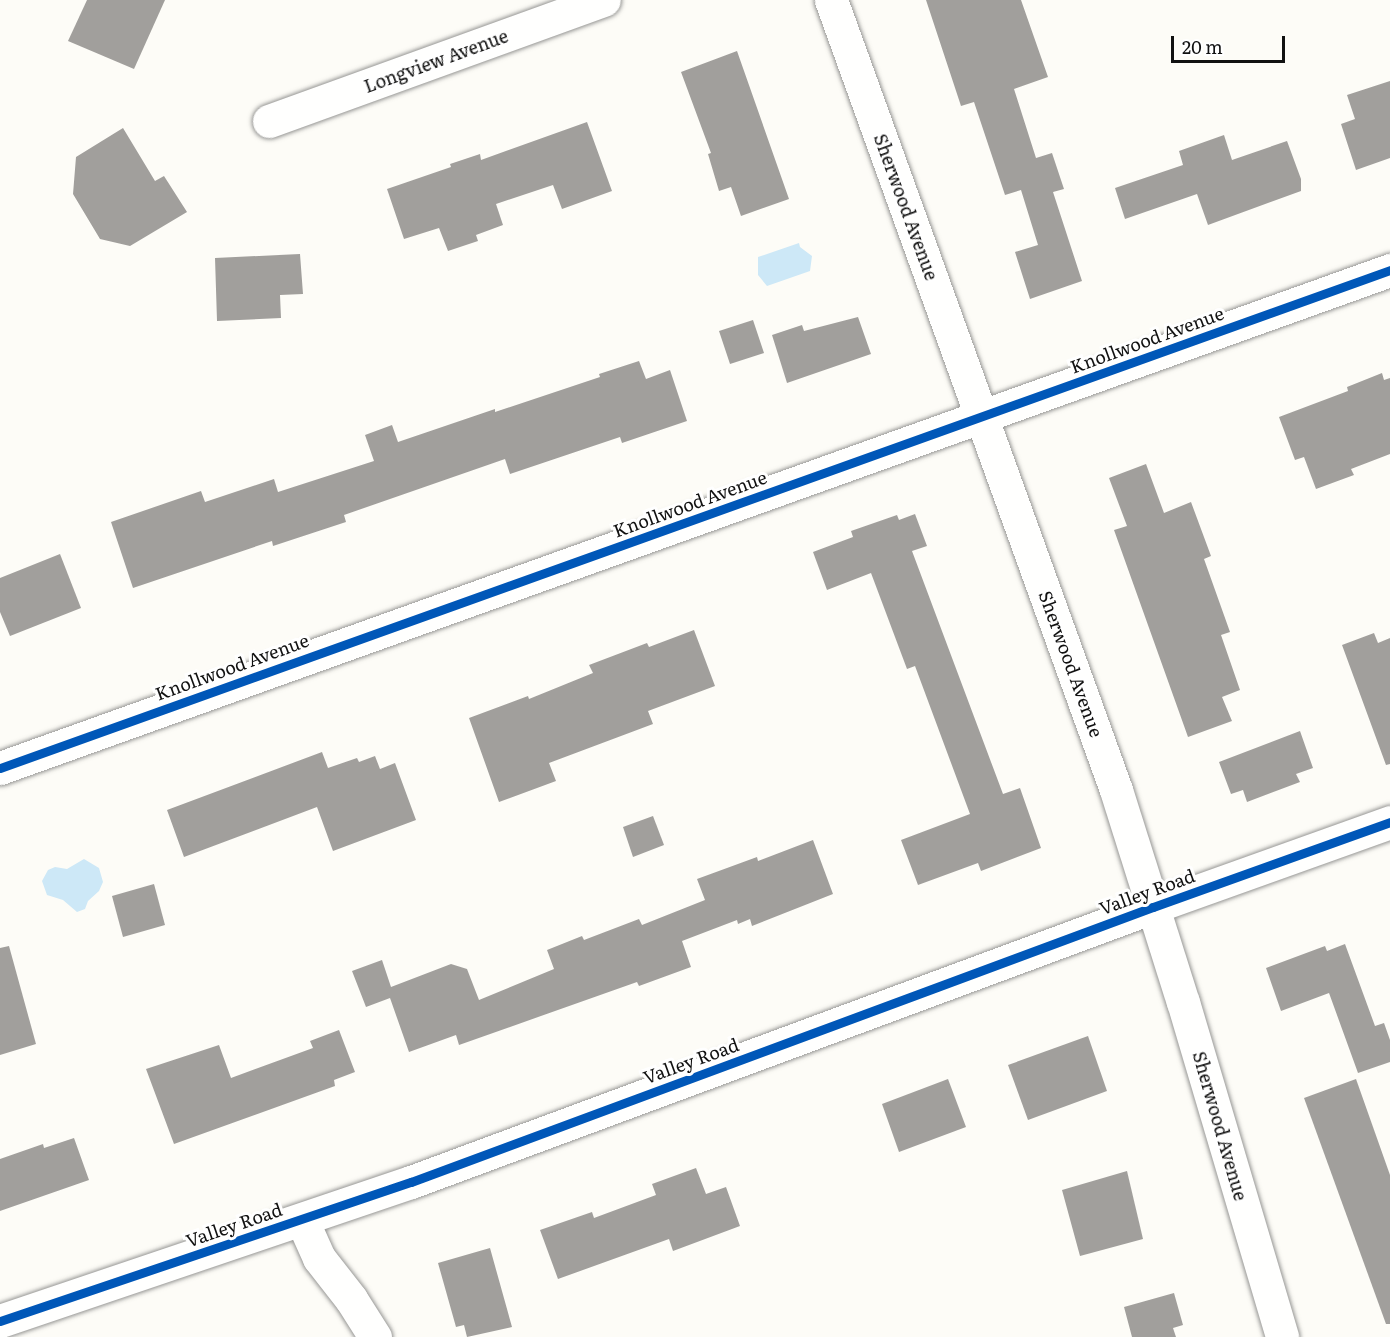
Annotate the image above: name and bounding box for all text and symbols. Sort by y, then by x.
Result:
scale bar [1174,24,1288,62]
street label: Longview Avenue [361,25,511,97]
text: 20 m [1182,33,1223,60]
street label: Sherwood Avenue [869,131,943,283]
street label: Knollwood Avenue [1067,302,1227,378]
street label: Knollwood Avenue [610,466,770,542]
street label: Sherwood Avenue [1034,588,1108,740]
street label: Knollwood Avenue [152,629,312,705]
street label: Valley Road [1096,865,1198,919]
street label: Valley Road [640,1034,742,1088]
street label: Sherwood Avenue [1188,1049,1252,1203]
street label: Valley Road [183,1198,285,1252]

